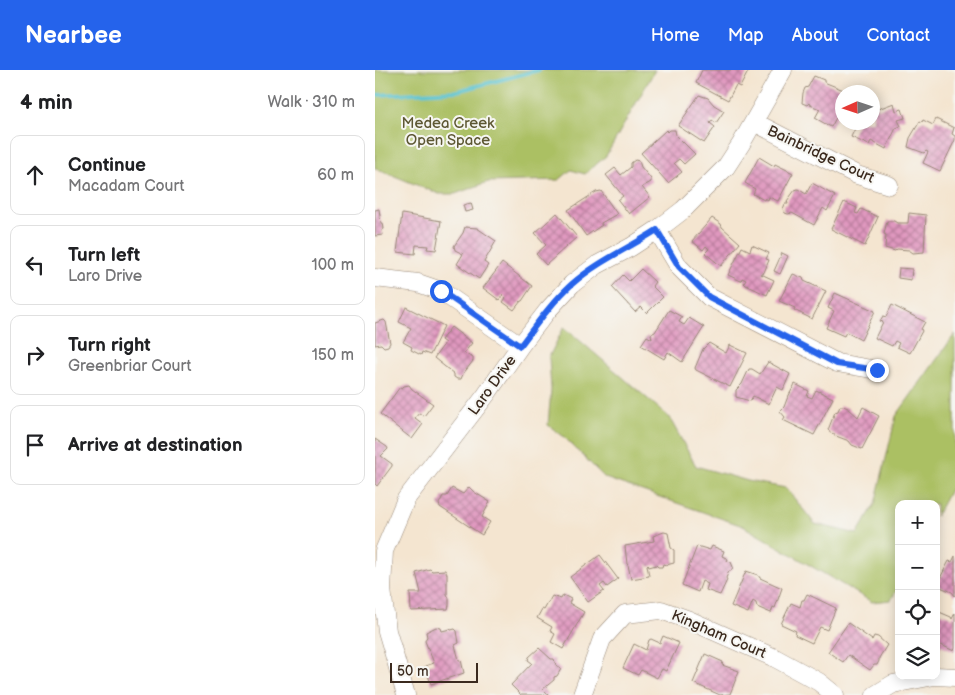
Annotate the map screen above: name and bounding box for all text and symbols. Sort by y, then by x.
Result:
text: Nearbee [25,21,122,50]
text: Home [651,25,700,46]
text: Map [728,25,764,46]
text: About [792,25,839,46]
text: Contact [867,25,930,46]
north arrow [835,85,880,130]
text: 4 min [20,90,73,115]
text: Walk · 310 m [267,93,355,112]
park label: Medea Creek Open Space [402,114,495,150]
street label: Bainbridge Court [764,121,878,188]
text: Continue [68,154,146,177]
icon: ahead [21,161,49,189]
text: 60 m [317,166,354,185]
text: Macadam Court [68,177,184,196]
text: Turn left [68,244,140,267]
icon: left [21,251,49,279]
text: 100 m [311,256,354,275]
text: Laro Drive [68,267,142,286]
route start [430,280,453,303]
text: Turn right [68,334,151,357]
icon: right [21,341,49,369]
text: 150 m [312,346,354,365]
street label: Laro Drive [464,351,521,419]
text: Greenbriar Court [68,357,191,376]
route end [866,359,889,382]
icon: arrive [21,431,49,459]
text: Arrive at destination [68,434,243,457]
map controls [895,500,940,680]
button: + [895,500,940,545]
button: − [895,545,940,590]
button: locate [895,590,940,635]
street label: Kingham Court [669,606,769,663]
button: layers [895,635,940,680]
scale bar [390,660,477,683]
text: 50 m [397,663,429,680]

